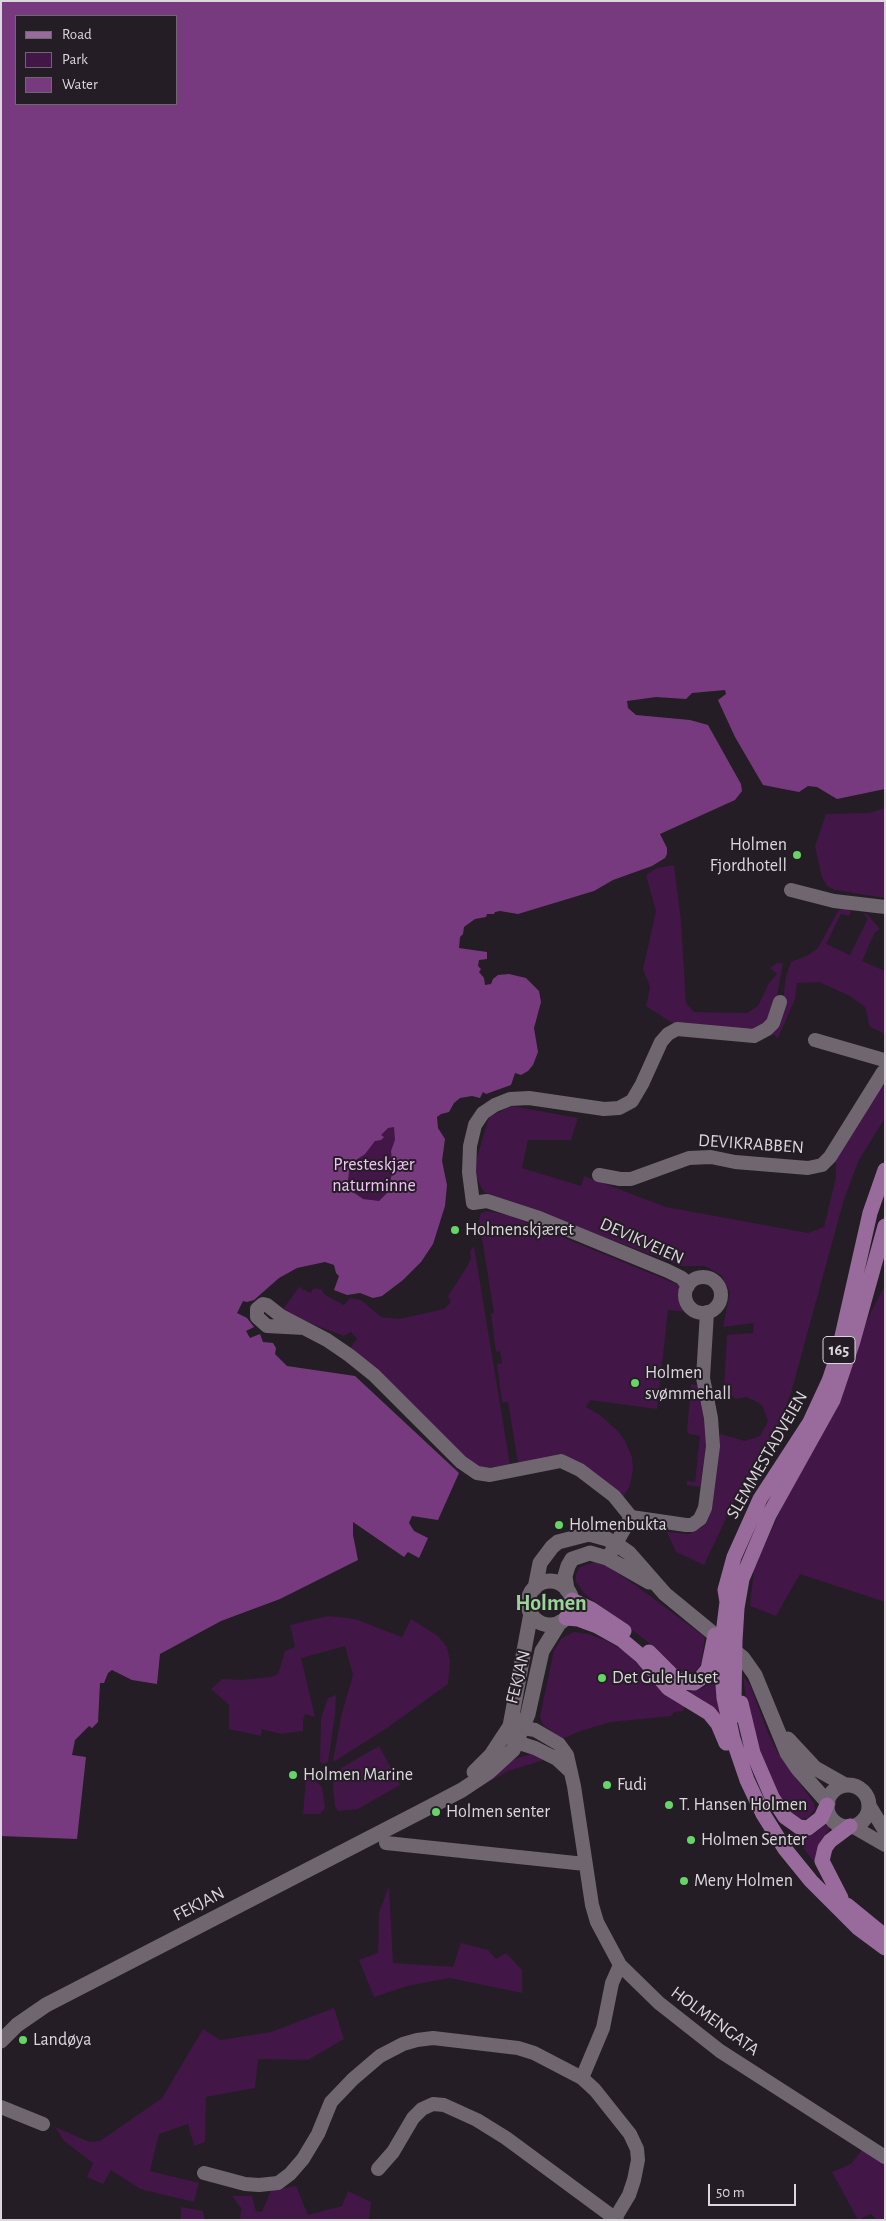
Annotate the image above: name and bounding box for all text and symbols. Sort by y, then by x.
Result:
legend [15,15,178,105]
text: Road [62,27,92,42]
text: Park [62,52,88,67]
text: Water [62,77,98,92]
place label: Holmen Fjordhotell [710,834,787,876]
marker: Holmen Fjordhotell [791,849,803,861]
street label: DEVIKRABBEN [697,1130,805,1158]
park label: Presteskjær naturminne [332,1154,416,1196]
street label: DEVIKVEIEN [597,1213,687,1269]
place label: Holmenskjæret [465,1219,574,1241]
marker: Holmenskjæret [449,1224,461,1236]
road number: 165 [823,1336,855,1364]
place label: Holmen svømmehall [645,1362,731,1405]
marker: Holmen svømmehall [629,1377,641,1389]
street label: SLEMMESTADVEIEN [722,1387,812,1523]
place label: Holmenbukta [569,1514,667,1536]
marker: Holmenbukta [553,1519,565,1531]
district label: Holmen [515,1590,587,1616]
street label: FEKJAN [501,1648,535,1706]
place label: Det Gule Huset [612,1667,718,1689]
marker: Det Gule Huset [596,1672,608,1684]
place label: Holmen Marine [303,1764,413,1786]
marker: Holmen Marine [287,1769,299,1781]
place label: Fudi [617,1774,647,1796]
marker: Fudi [601,1779,613,1791]
place label: T. Hansen Holmen [679,1794,807,1816]
marker: T. Hansen Holmen [663,1799,675,1811]
place label: Holmen senter [446,1801,550,1823]
marker: Holmen senter [430,1806,442,1818]
place label: Holmen Senter [701,1829,807,1851]
marker: Holmen Senter [685,1834,697,1846]
place label: Meny Holmen [694,1870,793,1892]
marker: Meny Holmen [678,1875,690,1887]
street label: FEKJAN [170,1882,228,1926]
street label: HOLMENGATA [666,1982,764,2060]
place label: Landøya [33,2029,92,2051]
marker: Landøya [17,2034,29,2046]
scale bar [711,2174,798,2206]
text: 50 m [716,2185,745,2200]

